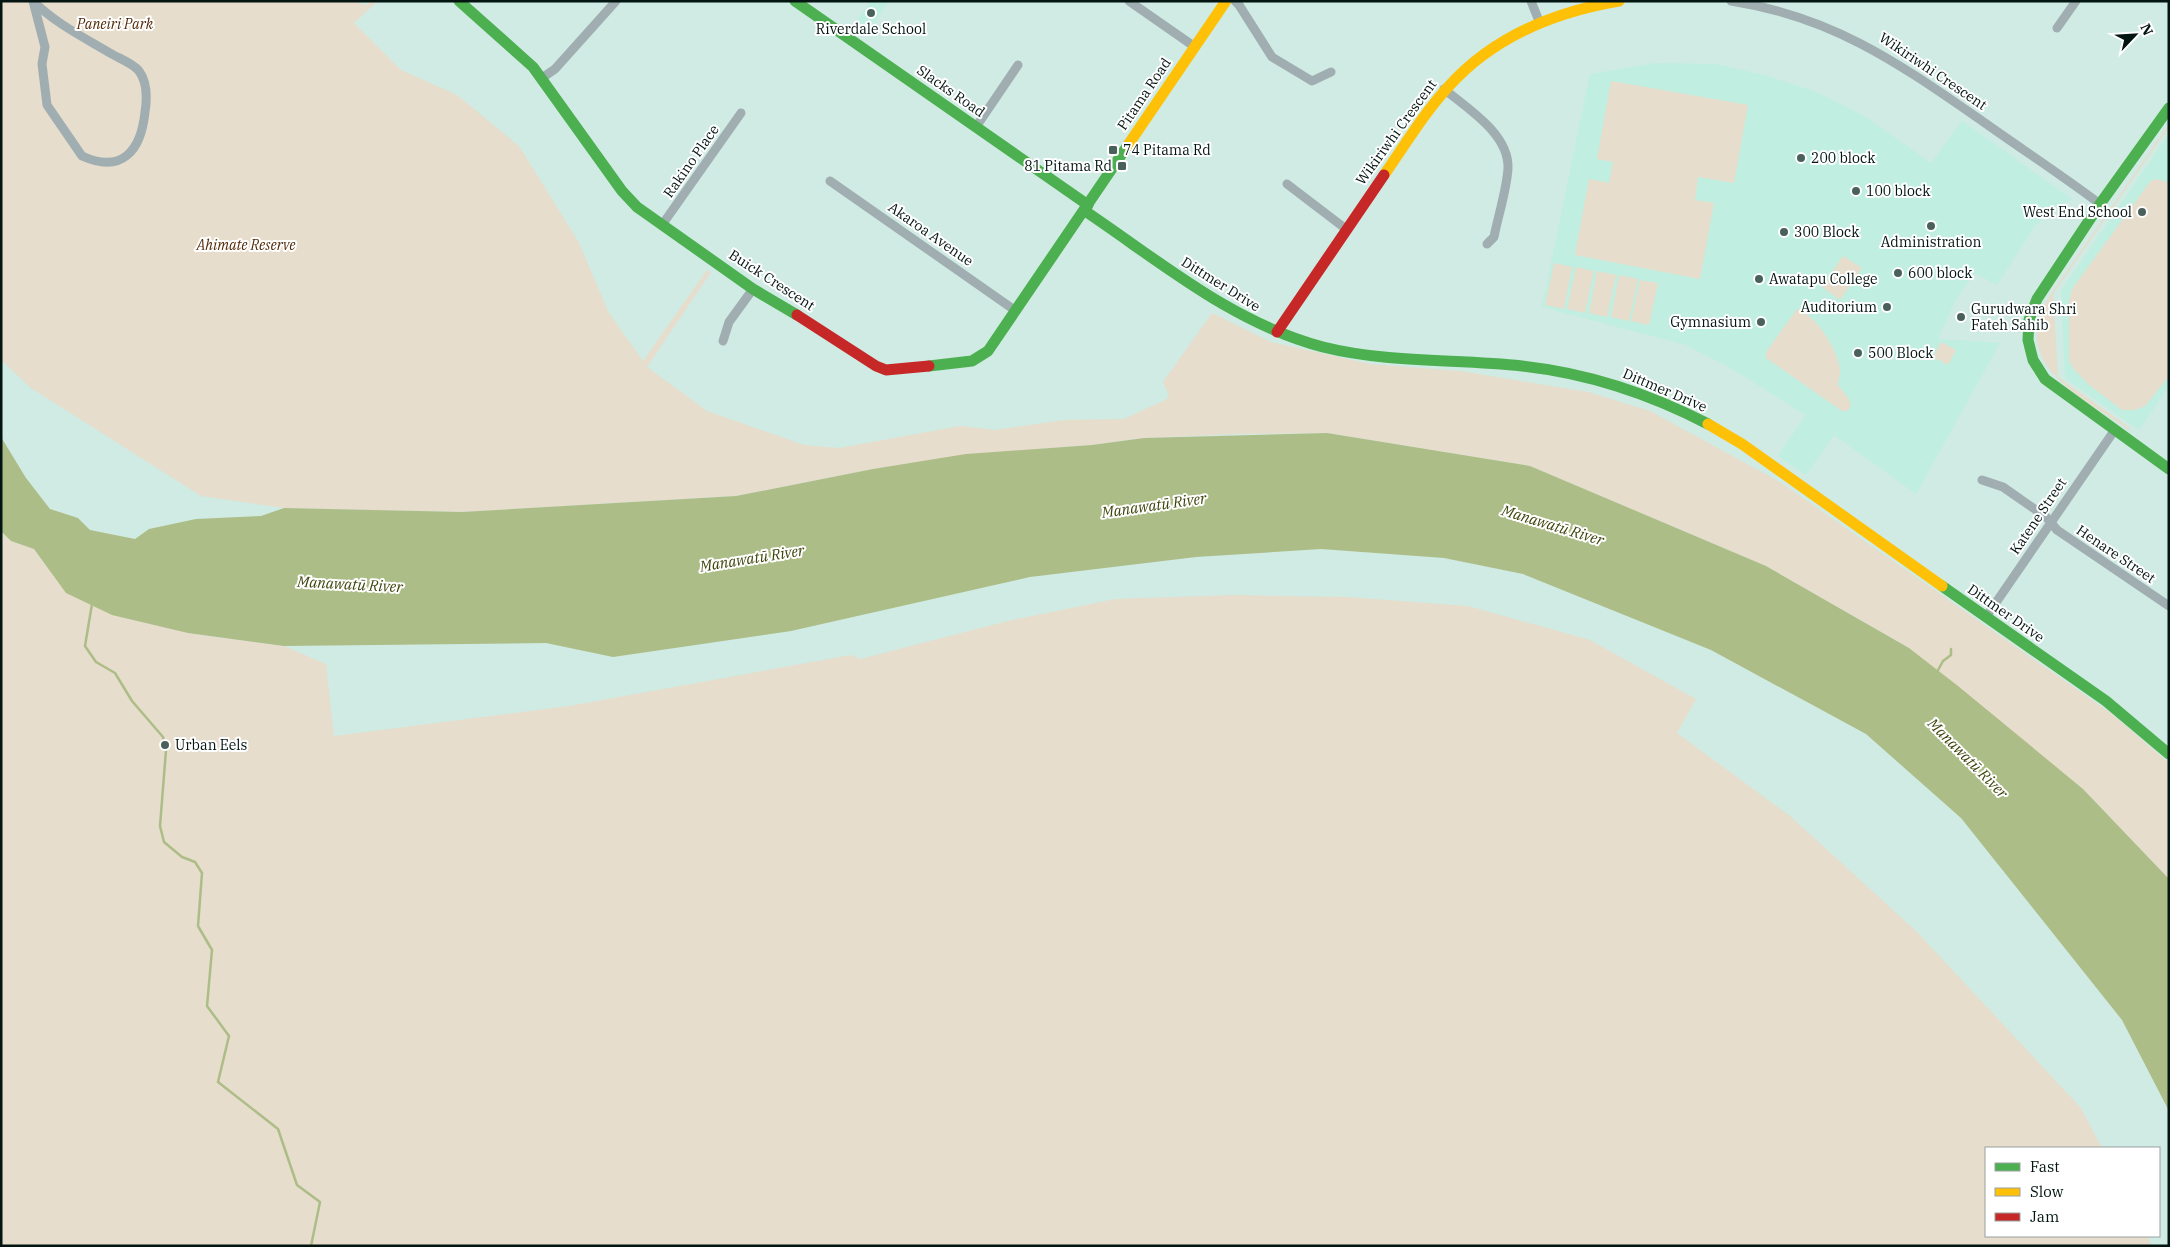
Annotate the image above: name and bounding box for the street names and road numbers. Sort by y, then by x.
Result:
street label: Wikiriwhi Crescent [1876,28,1990,114]
street label: Pitama Road [1113,54,1175,134]
street label: Slacks Road [914,61,989,121]
street label: Wikiriwhi Crescent [1352,76,1440,188]
street label: Rakino Place [659,121,723,201]
street label: Akaroa Avenue [885,198,977,270]
street label: Buick Crescent [726,246,818,314]
street label: Dittmer Drive [1178,253,1264,315]
street label: Dittmer Drive [1620,364,1710,416]
street label: Katene Street [2006,474,2070,558]
street label: Henare Street [2073,521,2159,587]
street label: Dittmer Drive [1964,580,2048,646]

